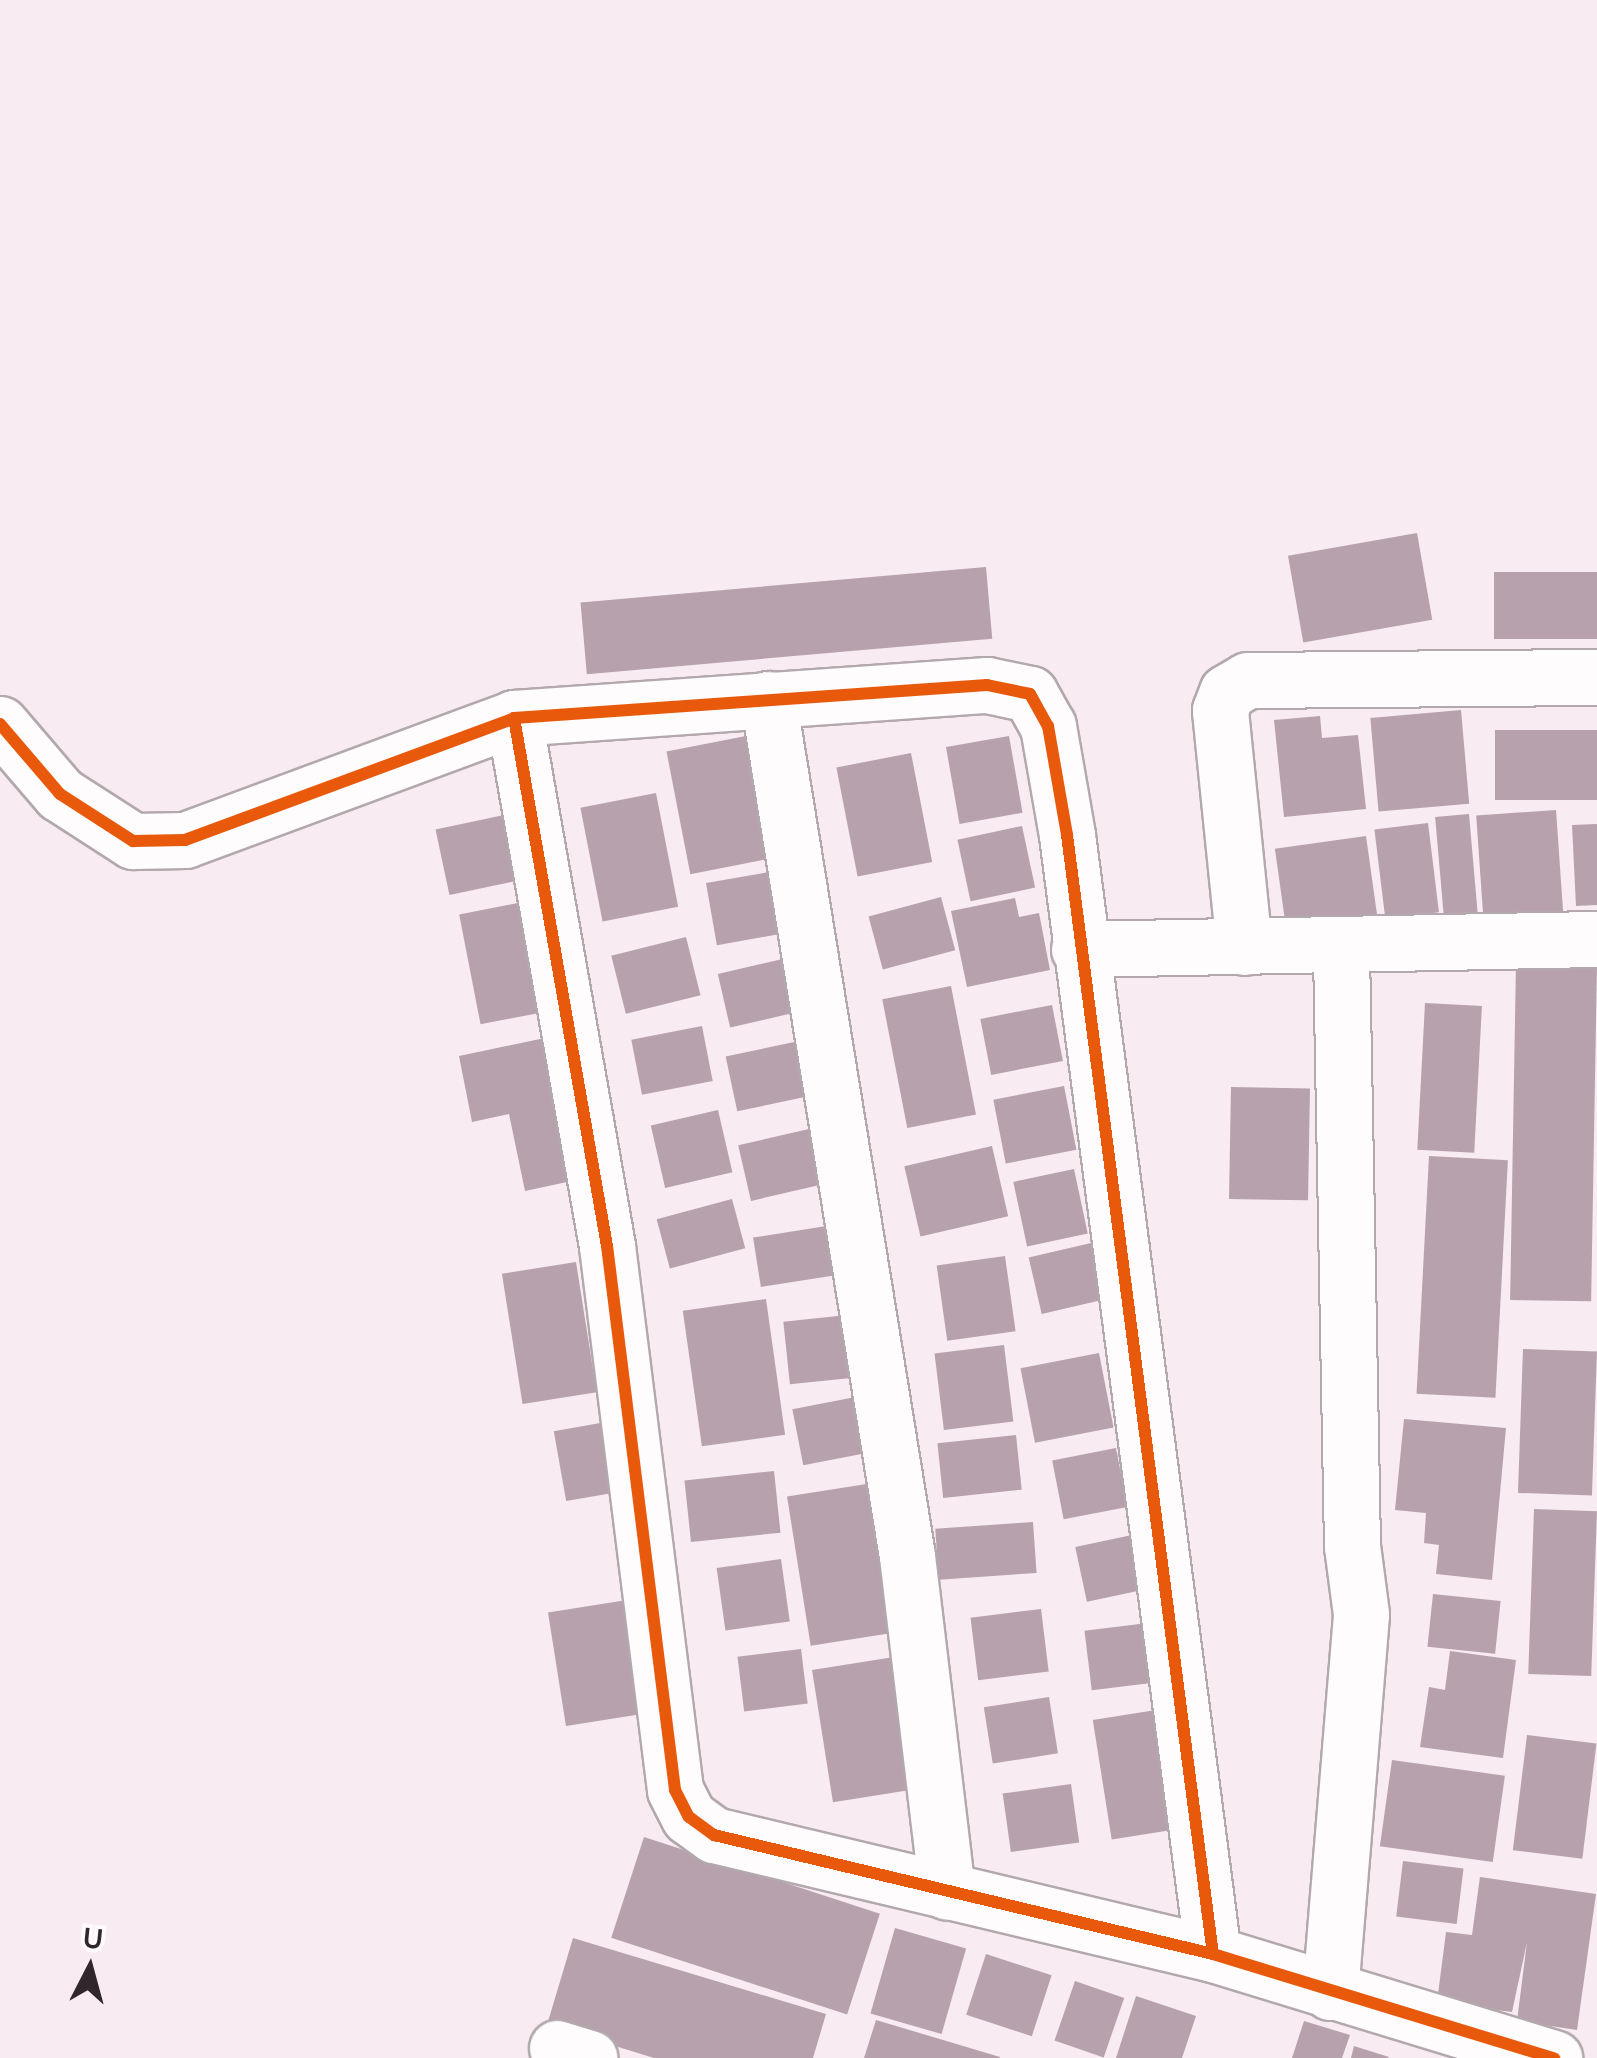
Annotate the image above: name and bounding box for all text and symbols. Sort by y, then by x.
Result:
north arrow [40,1918,140,2018]
text: U [81,1920,105,1956]

